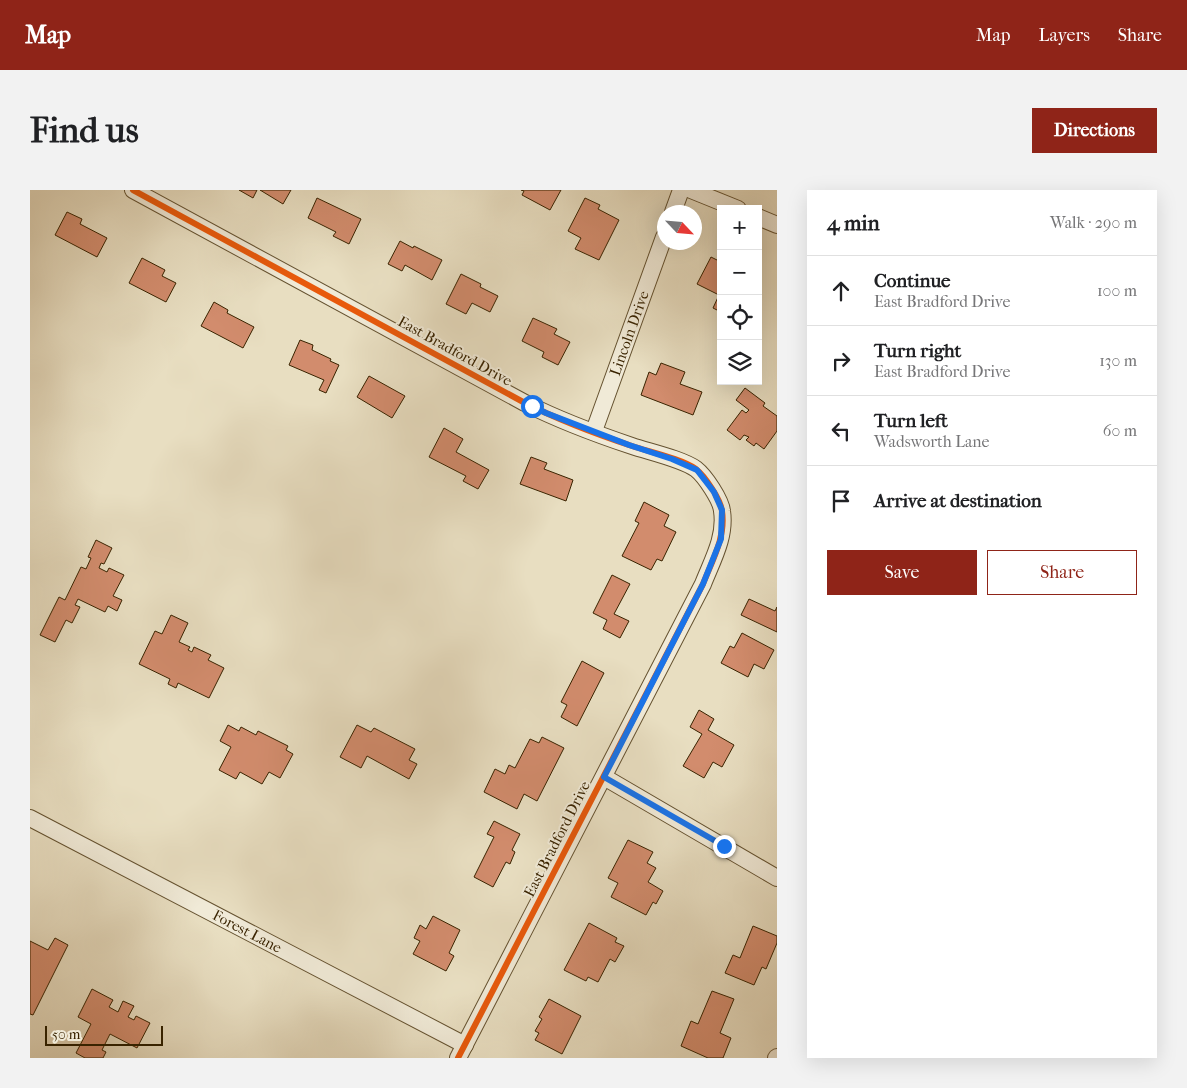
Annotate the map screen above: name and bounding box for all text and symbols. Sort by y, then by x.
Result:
text: Map [25,21,71,49]
text: Map [976,25,1010,46]
text: Layers [1038,25,1090,46]
text: Share [1118,25,1162,46]
button: Directions [1032,108,1157,153]
text: Find us [30,110,139,151]
north arrow [657,205,702,250]
map controls [717,205,762,385]
button: + [717,205,762,250]
text: 4 min [827,211,880,235]
text: Walk · 290 m [1050,213,1137,232]
button: − [717,250,762,295]
text: Continue [874,270,950,292]
icon: ahead [827,277,855,305]
text: 100 m [1097,281,1137,300]
street label: Lincoln Drive [606,288,653,378]
text: East Bradford Drive [874,292,1010,311]
button: locate [717,295,762,340]
street label: East Bradford Drive [395,312,516,390]
button: layers [717,340,762,385]
text: Turn right [874,340,961,362]
icon: right [827,347,855,375]
text: 130 m [1099,351,1137,370]
text: East Bradford Drive [874,362,1010,381]
route start [521,395,544,418]
text: Turn left [874,410,948,432]
icon: left [827,417,855,445]
text: 60 m [1103,421,1137,440]
text: Wadsworth Lane [874,432,989,451]
icon: arrive [827,487,855,515]
text: Arrive at destination [874,490,1042,512]
button: Save [827,550,977,595]
button: Share [987,550,1137,595]
street label: East Bradford Drive [520,777,594,900]
route end [713,835,736,858]
street label: Forest Lane [210,906,285,957]
scale bar [45,1023,162,1046]
text: 50 m [52,1026,80,1043]

